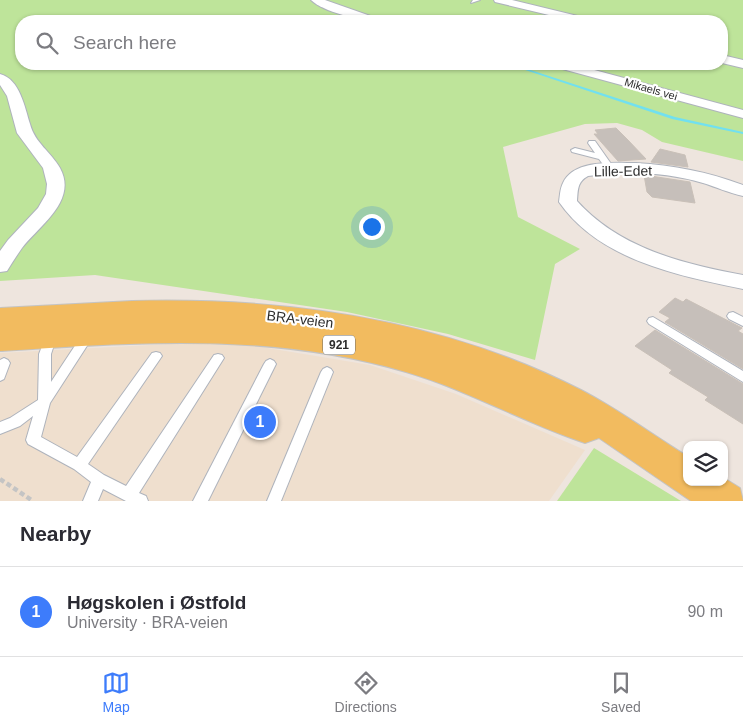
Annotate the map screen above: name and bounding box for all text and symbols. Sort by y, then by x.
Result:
search box [15,15,728,70]
icon: search [33,29,61,57]
text: Search here [73,32,177,53]
street label: Mikaels vei [623,76,679,102]
street label: Lille-Edet [594,162,652,180]
your location [359,214,385,240]
street label: BRA-veien [266,307,334,331]
road number: 921 [323,336,355,354]
pin: 1 [244,403,276,441]
map controls [683,441,728,486]
button: layers [683,441,728,486]
text: Nearby [20,522,91,545]
text: Høgskolen i Østfold [67,592,246,613]
text: 1 [32,603,40,620]
text: 90 m [687,603,723,620]
text: University · BRA-veien [67,614,228,631]
tab: Map [102,669,130,715]
tab: Directions [335,669,397,715]
tab: Saved [601,669,641,715]

